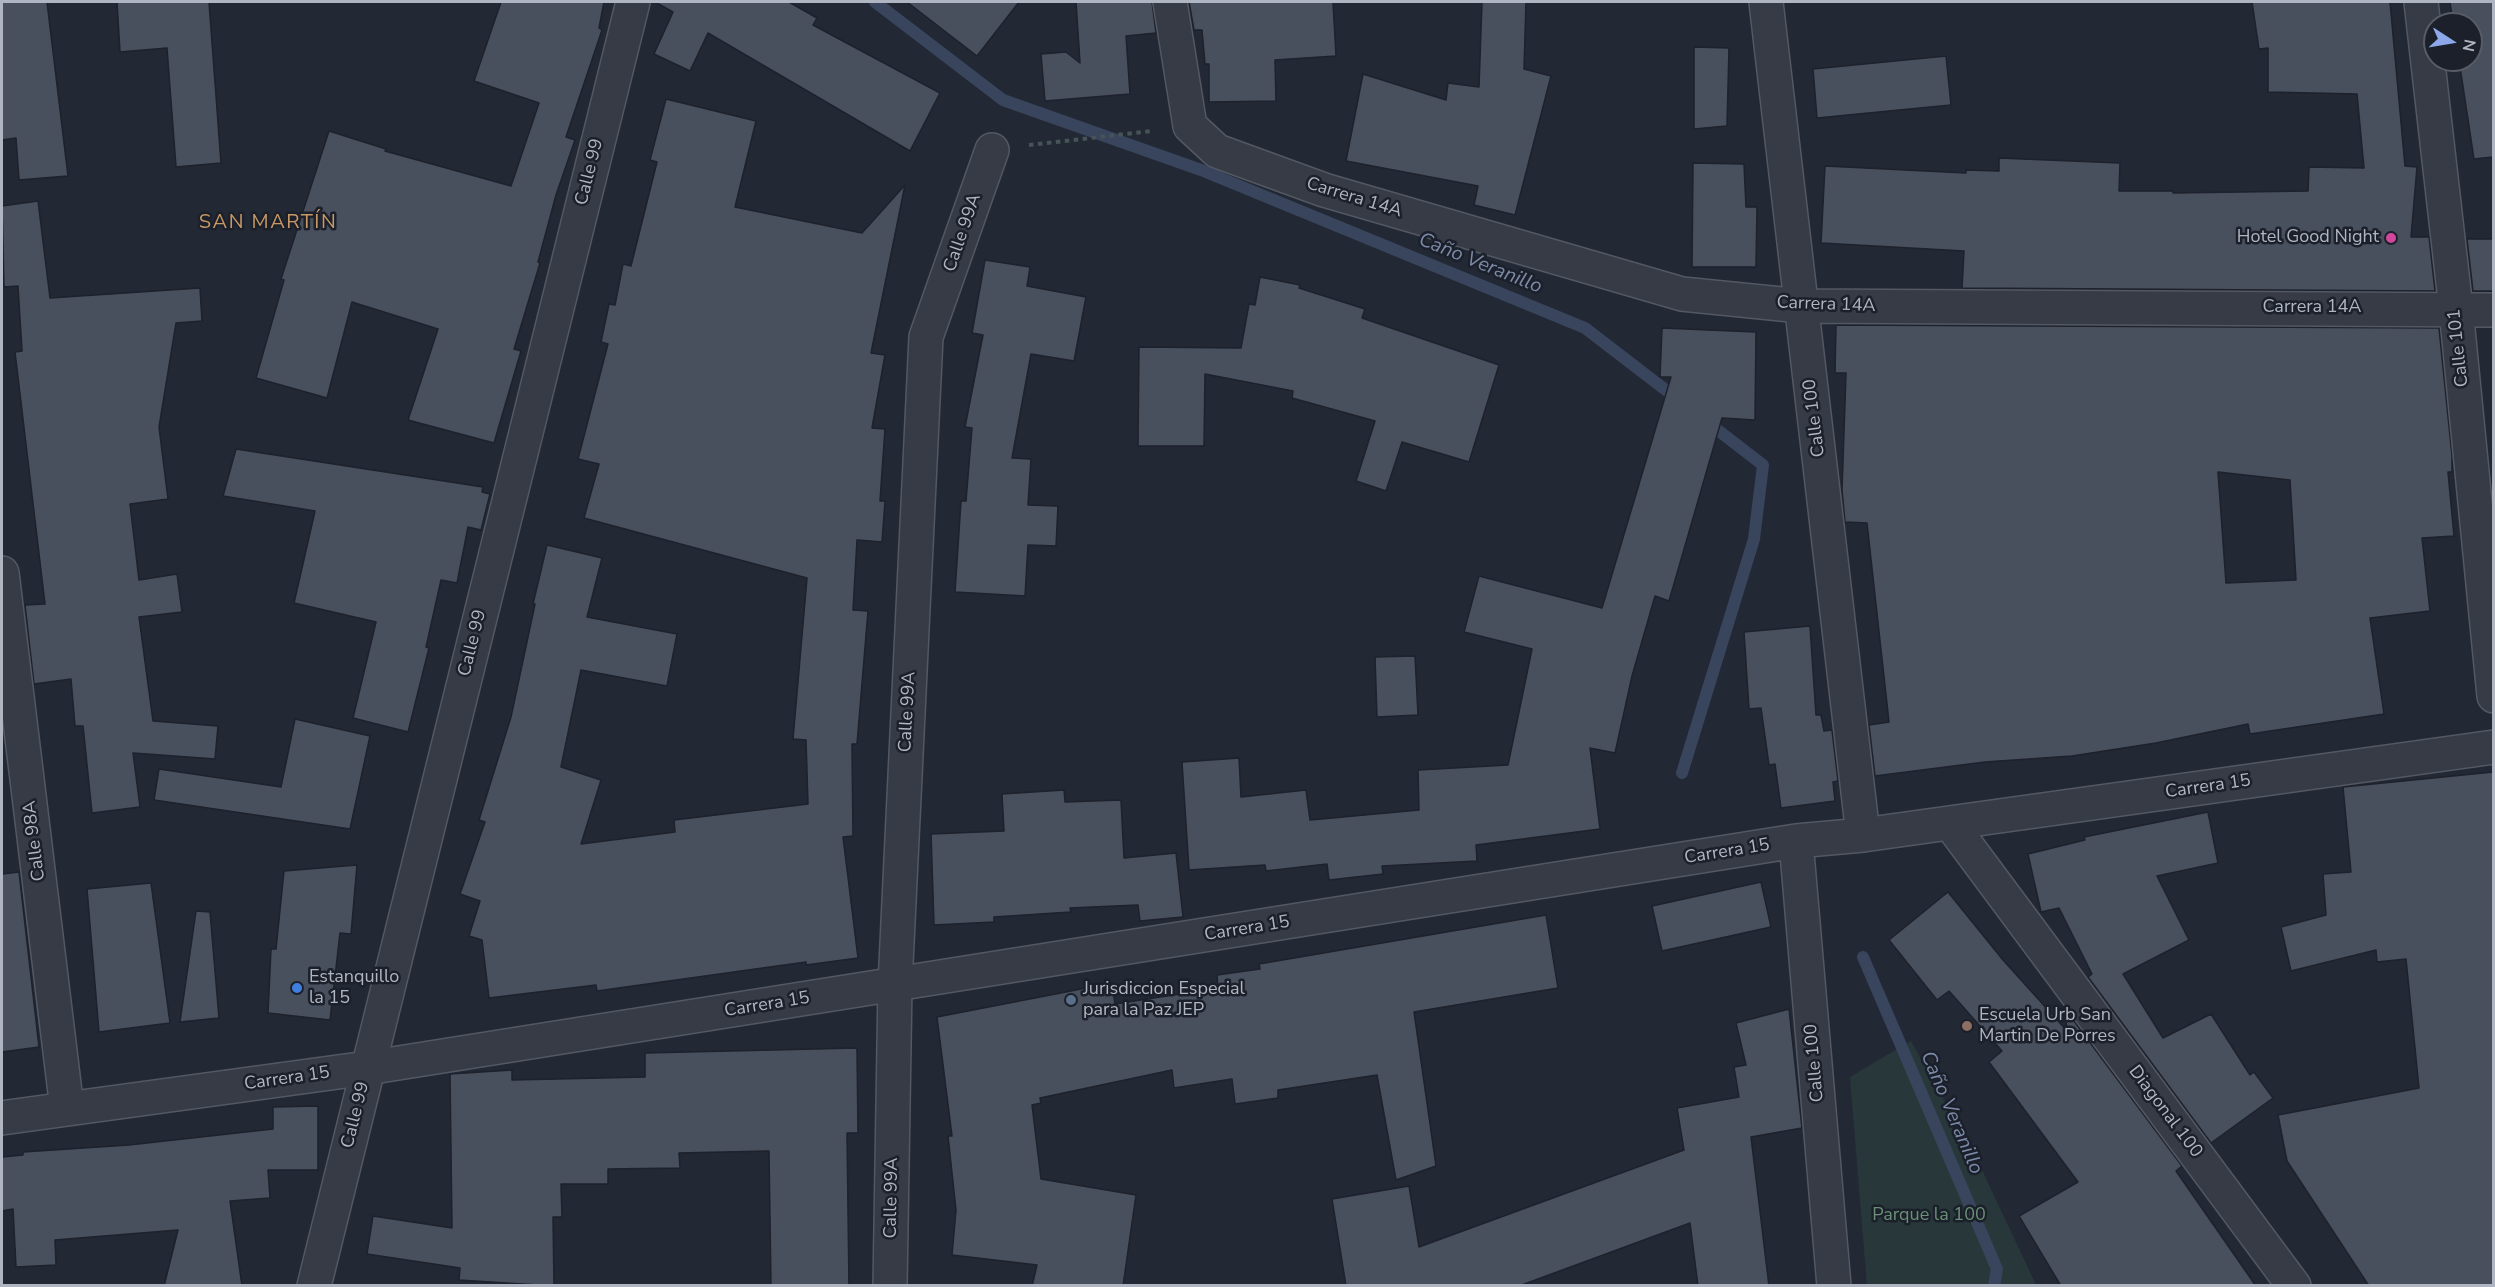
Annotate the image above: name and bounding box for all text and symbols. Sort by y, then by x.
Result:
north arrow [2423,12,2483,72]
text: N [2457,37,2481,53]
street label: Calle 99 [571,137,609,207]
street label: Carrera 14A [1304,173,1404,223]
street label: Calle 99A [940,191,986,275]
district label: SAN MARTÍN [199,211,337,235]
place label: Hotel Good Night [2237,227,2379,249]
water label: Caño Veranillo [1415,228,1545,300]
marker: Hotel Good Night [2384,231,2398,245]
street label: Carrera 14A [1776,292,1876,318]
street label: Carrera 14A [2263,297,2361,319]
street label: Calle 101 [2444,308,2474,388]
street label: Calle 100 [1799,378,1831,458]
street label: Calle 99 [454,608,492,678]
street label: Calle 99A [895,671,921,753]
street label: Carrera 15 [2164,770,2252,804]
street label: Calle 98A [19,800,51,882]
street label: Carrera 15 [1683,835,1771,869]
street label: Carrera 15 [1203,912,1291,946]
place label: Estanquillo la 15 [309,967,399,1010]
place label: Jurisdiccion Especial para la Paz JEP [1083,979,1245,1022]
marker: Estanquillo la 15 [290,981,304,995]
street label: Carrera 15 [723,988,811,1022]
marker: Jurisdiccion Especial para la Paz JEP [1064,993,1078,1007]
place label: Escuela Urb San Martin De Porres [1979,1005,2116,1048]
marker: Escuela Urb San Martin De Porres [1960,1019,1974,1033]
street label: Calle 100 [1801,1023,1829,1103]
water label: Caño Veranillo [1914,1048,1988,1178]
street label: Carrera 15 [243,1062,331,1096]
street label: Diagonal 100 [2123,1062,2207,1162]
street label: Calle 99 [337,1080,375,1150]
street label: Calle 99A [880,1157,904,1239]
park label: Parque la 100 [1872,1205,1986,1227]

